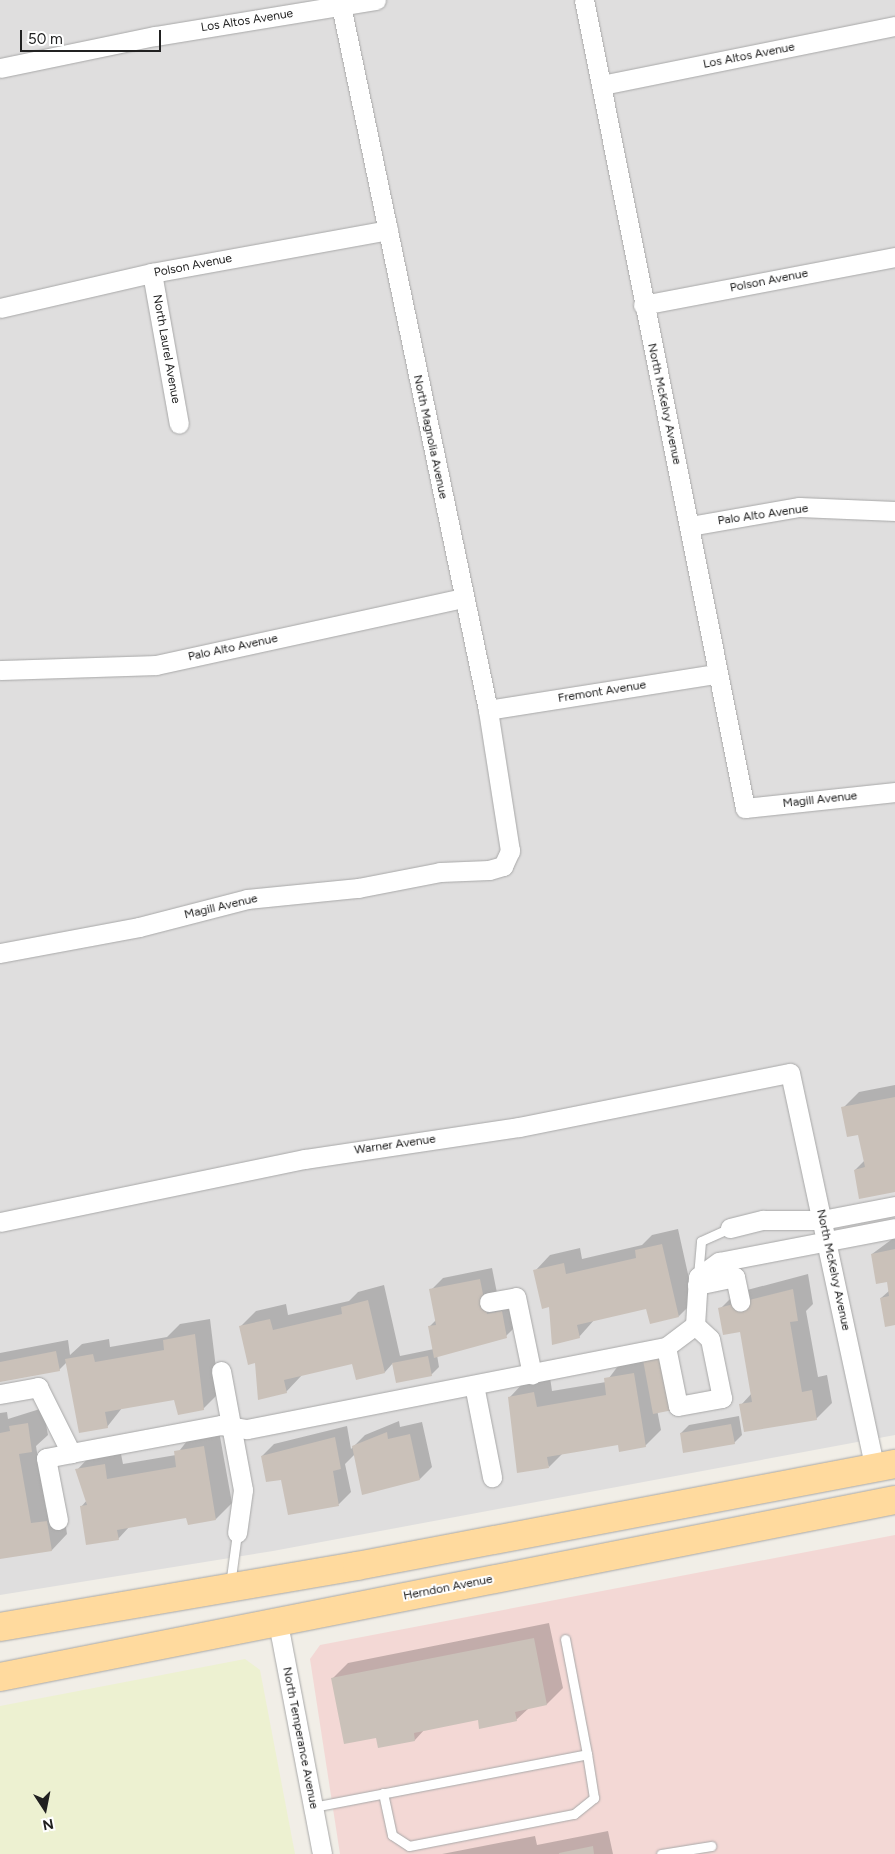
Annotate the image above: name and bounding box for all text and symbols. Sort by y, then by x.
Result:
street label: Los Altos Avenue [200,7,294,35]
scale bar [22,20,164,52]
text: 50 m [28,30,63,48]
street label: Los Altos Avenue [702,40,796,72]
street label: Polson Avenue [153,251,233,281]
street label: Polson Avenue [729,266,809,296]
street label: North Laurel Avenue [149,293,183,405]
street label: North McKelvy Avenue [644,342,684,466]
street label: North Magnolia Avenue [410,374,450,500]
street label: Palo Alto Avenue [717,502,809,528]
street label: Palo Alto Avenue [187,631,279,665]
street label: Fremont Avenue [557,678,647,706]
street label: Magill Avenue [782,789,858,811]
street label: Magill Avenue [183,892,259,922]
street label: Warner Avenue [353,1132,437,1158]
street label: North McKelvy Avenue [813,1208,853,1332]
street label: Herndon Avenue [402,1572,494,1604]
street label: North Temperance Avenue [279,1666,321,1810]
north arrow [20,1784,70,1834]
text: N [41,1815,55,1834]

